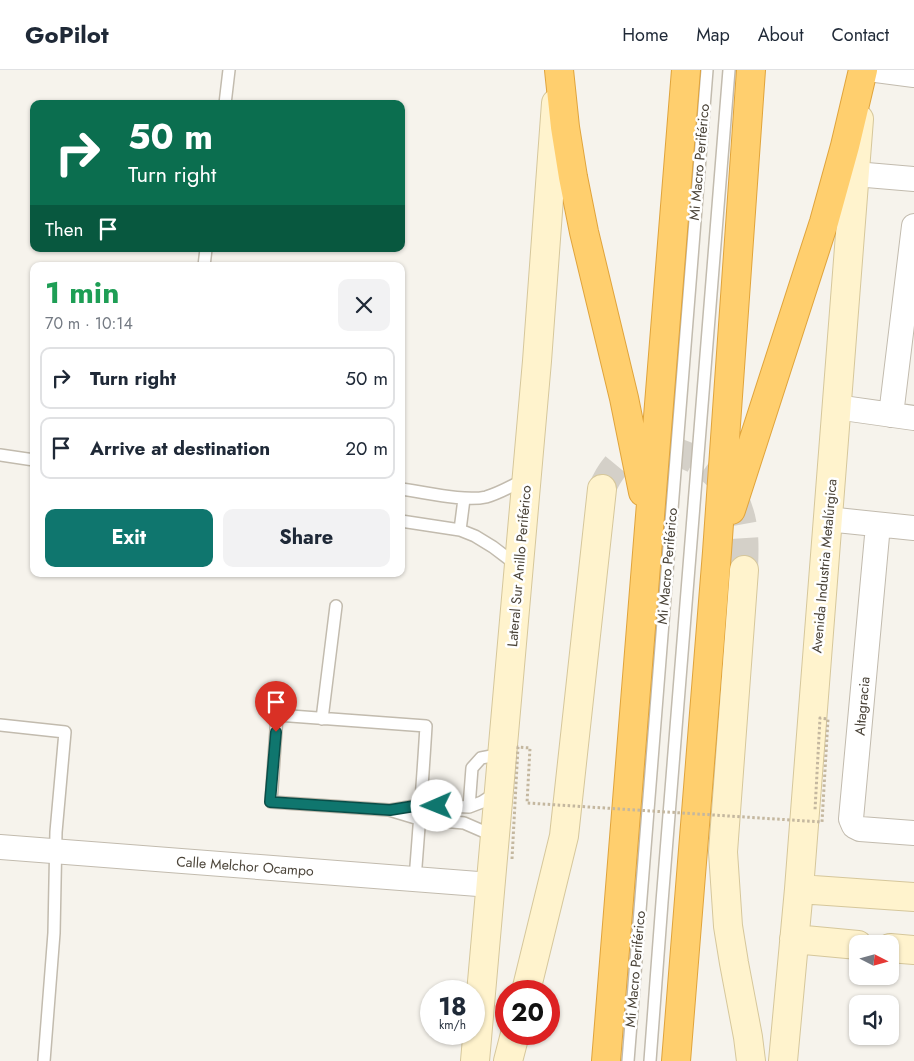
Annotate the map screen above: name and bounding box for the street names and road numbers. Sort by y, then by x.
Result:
street label: Mi Macro Periférico [684,102,714,221]
street label: Avenida Industria Metalúrgica [806,478,842,654]
street label: Lateral Sur Anillo Periférico [502,484,536,648]
street label: Mi Macro Periférico [652,506,682,625]
street label: Altagracia [849,676,875,736]
street label: Calle Melchor Ocampo [176,851,315,881]
street label: Mi Macro Periférico [620,909,650,1028]

